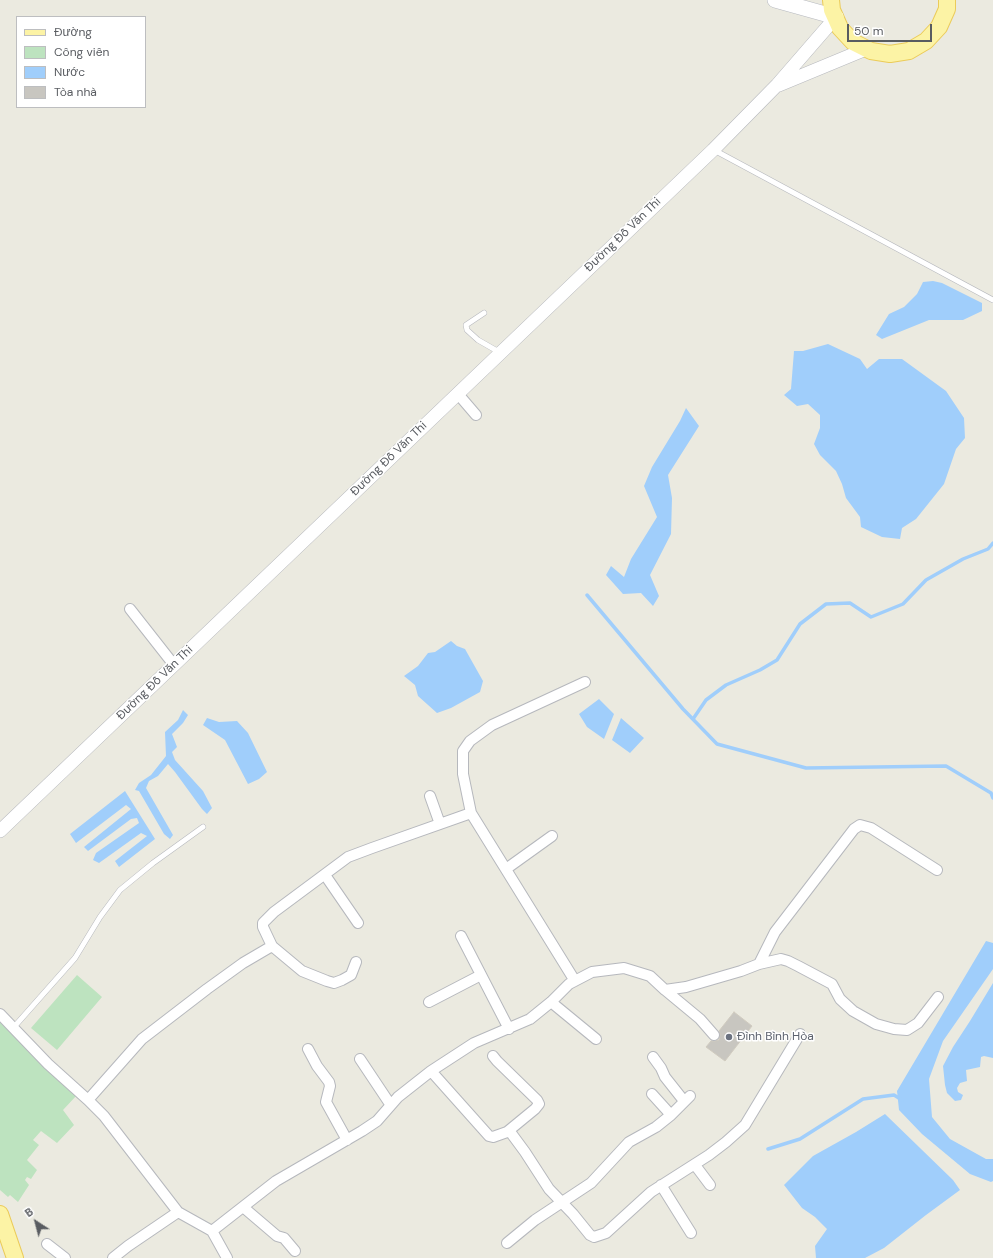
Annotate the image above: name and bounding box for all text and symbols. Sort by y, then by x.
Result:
legend [16,16,146,108]
scale bar [849,16,934,42]
text: 50 m [854,23,883,39]
text: Đường [54,24,92,40]
text: Công viên [54,44,109,60]
text: Nước [54,64,85,80]
text: Tòa nhà [54,84,97,100]
street label: Đường Đỗ Văn Thi [582,195,664,275]
street label: Đường Đỗ Văn Thi [348,419,430,499]
street label: Đường Đỗ Văn Thi [114,643,196,723]
place label: Đình Bình Hòa [737,1030,814,1044]
marker: Đình Bình Hòa [724,1032,734,1042]
north arrow [16,1202,56,1242]
text: B [22,1205,36,1220]

